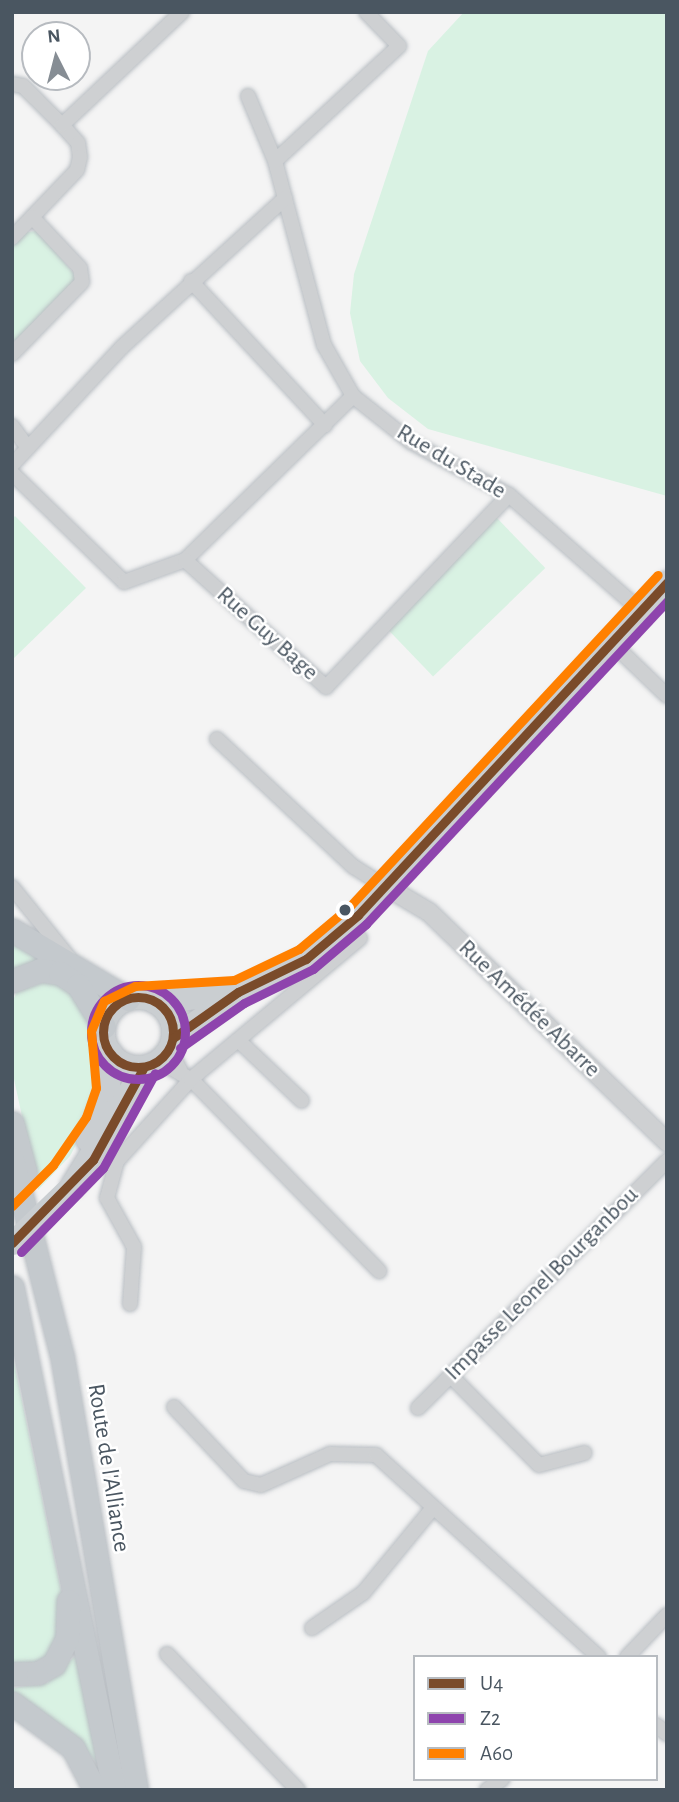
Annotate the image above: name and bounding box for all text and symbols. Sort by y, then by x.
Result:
north arrow [21,21,91,91]
text: N [46,26,62,47]
street label: Rue du Stade [391,418,511,506]
street label: Rue Guy Bage [210,581,324,687]
unlabelled marker [338,903,352,917]
street label: Rue Amédée Abarre [452,934,606,1084]
street label: Impasse Leonel Bourganbou [439,1181,645,1387]
street label: Route de l'Alliance [80,1382,136,1554]
legend [413,1655,658,1781]
text: U4 [480,1673,503,1694]
text: Z2 [480,1708,501,1729]
text: A60 [480,1743,513,1764]

